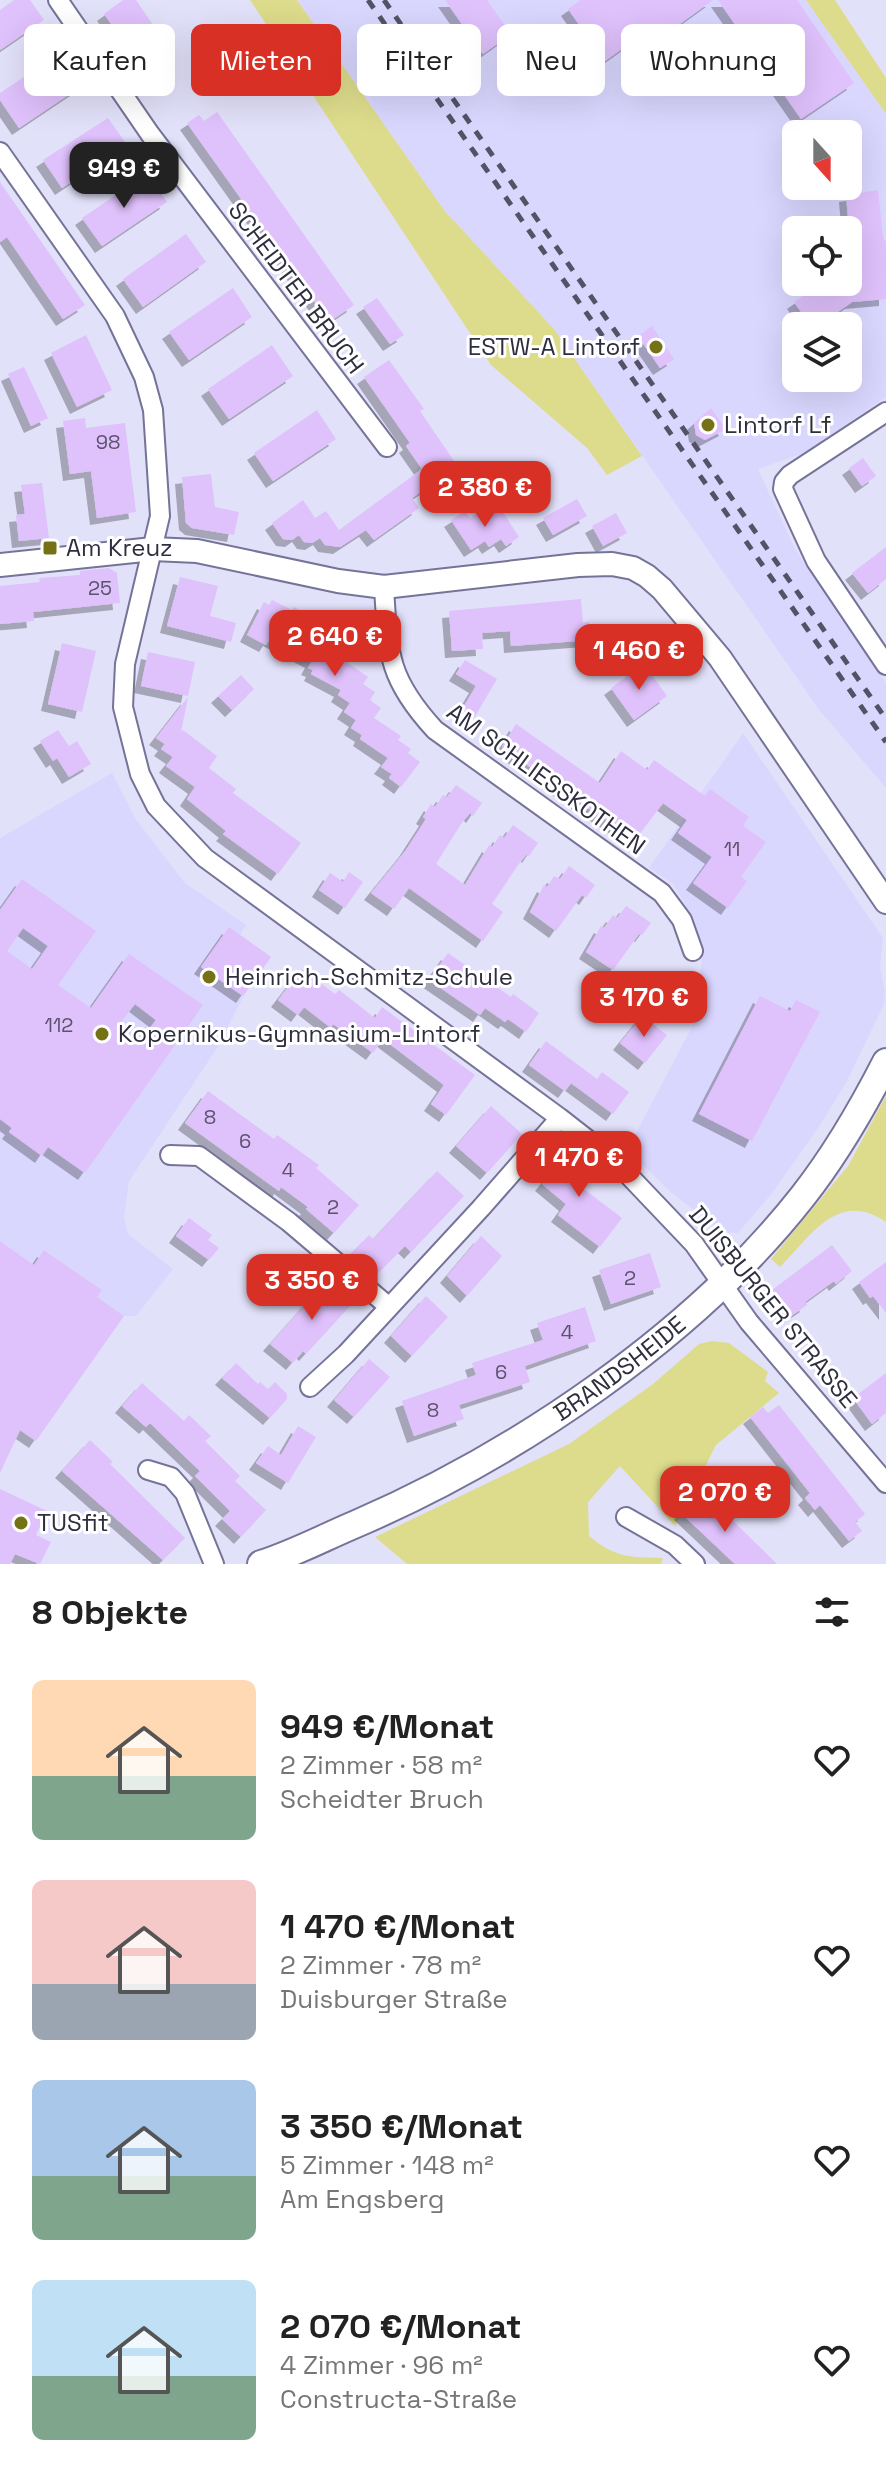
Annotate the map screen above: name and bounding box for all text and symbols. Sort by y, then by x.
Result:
chip: Kaufen [24,24,175,96]
chip: Mieten [191,24,341,96]
chip: Filter [357,24,481,96]
chip: Neu [497,24,605,96]
chip: Wohnung [621,24,805,96]
north arrow [782,120,862,200]
map controls [782,120,862,392]
pin: 949 € [68,142,180,210]
text: 949 € [88,151,160,185]
street label: SCHEIDTER BRUCH [222,196,371,380]
button: locate [782,216,862,296]
button: layers [782,312,862,392]
place label: ESTW-A Lintorf [468,331,640,362]
marker: ESTW-A Lintorf [647,338,665,356]
place label: Lintorf Lf [724,409,831,440]
marker: Lintorf Lf [699,416,717,434]
house number: 98 [96,429,120,455]
pin: 2 380 € [411,461,559,529]
text: 2 380 € [438,470,532,504]
place label: Am Kreuz [66,532,173,563]
marker: Am Kreuz [41,539,59,557]
house number: 25 [88,575,112,601]
pin: 2 640 € [261,610,409,678]
text: 2 640 € [287,619,383,653]
pin: 1 460 € [565,624,713,692]
text: 1 460 € [593,633,685,667]
street label: AM SCHLIESSKOTHEN [441,696,652,861]
house number: 11 [724,836,740,862]
place label: Heinrich-Schmitz-Schule [225,961,513,992]
marker: Heinrich-Schmitz-Schule [200,968,218,986]
pin: 3 170 € [570,971,718,1039]
text: 3 170 € [599,980,689,1014]
house number: 112 [45,1012,73,1038]
place label: Kopernikus-Gymnasium-Lintorf [118,1018,480,1049]
marker: Kopernikus-Gymnasium-Lintorf [93,1025,111,1043]
house number: 8 [204,1104,216,1130]
house number: 6 [239,1128,251,1154]
pin: 1 470 € [505,1131,653,1199]
text: 1 470 € [534,1140,624,1174]
house number: 4 [282,1157,294,1183]
house number: 2 [327,1194,339,1220]
street label: DUISBURGER STRASSE [682,1199,864,1414]
pin: 3 350 € [238,1254,386,1322]
text: 3 350 € [265,1263,359,1297]
house number: 2 [624,1265,636,1291]
street label: BRANDSHEIDE [548,1309,692,1428]
house number: 4 [561,1319,573,1345]
house number: 6 [495,1359,507,1385]
house number: 8 [427,1397,439,1423]
pin: 2 070 € [651,1466,799,1534]
text: 2 070 € [678,1475,772,1509]
place label: TUSfit [37,1507,109,1538]
marker: TUSfit [12,1514,30,1532]
icon: filters [810,1590,854,1634]
text: 8 Objekte [32,1591,188,1634]
text: 949 €/Monat [280,1705,494,1748]
icon: home [96,1712,192,1808]
icon: heart [810,1738,854,1782]
text: 2 Zimmer · 58 m² [280,1748,482,1782]
text: Scheidter Bruch [280,1782,484,1816]
text: 1 470 €/Monat [280,1905,515,1948]
icon: home [96,1912,192,2008]
icon: heart [810,1938,854,1982]
text: 2 Zimmer · 78 m² [280,1948,481,1982]
text: Duisburger Straße [280,1982,508,2016]
text: 3 350 €/Monat [280,2105,523,2148]
icon: home [96,2112,192,2208]
icon: heart [810,2138,854,2182]
text: 5 Zimmer · 148 m² [280,2148,494,2182]
text: Am Engsberg [280,2182,445,2216]
text: 2 070 €/Monat [280,2305,521,2348]
icon: home [96,2312,192,2408]
icon: heart [810,2338,854,2382]
text: 4 Zimmer · 96 m² [280,2348,483,2382]
text: Constructa-Straße [280,2382,517,2416]

